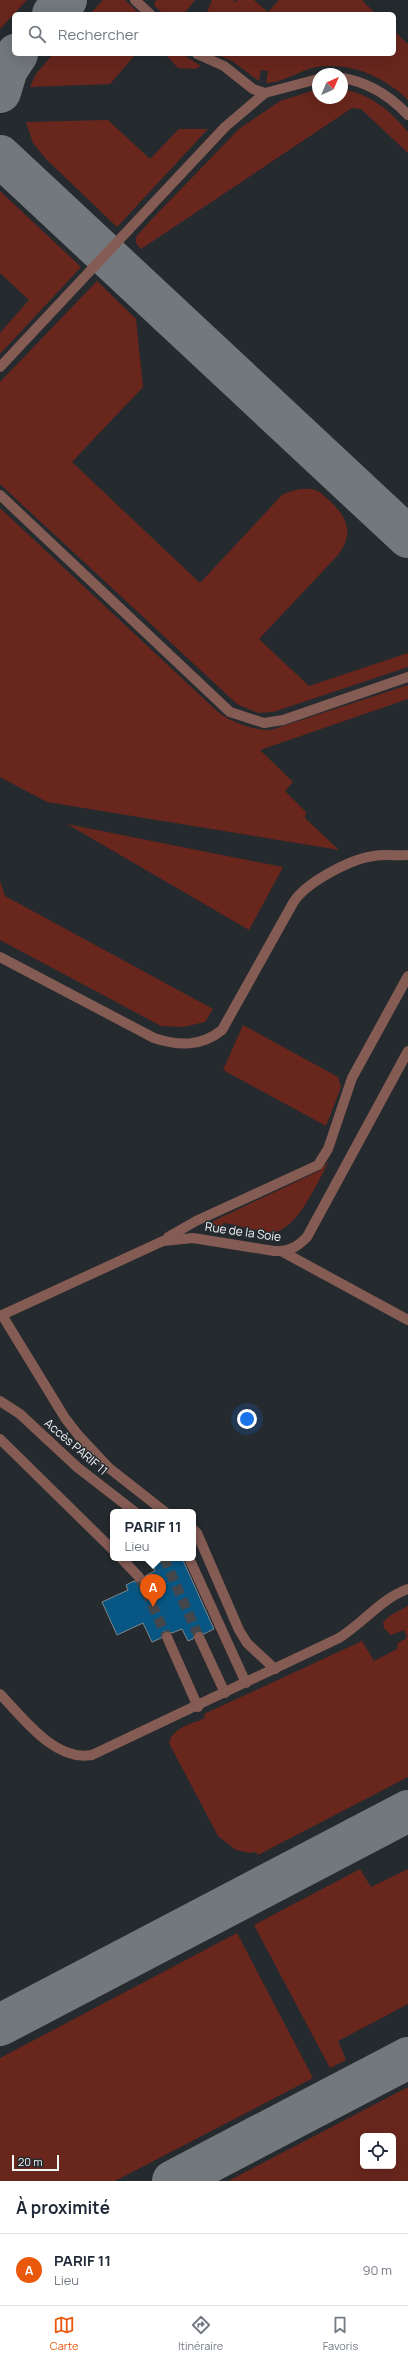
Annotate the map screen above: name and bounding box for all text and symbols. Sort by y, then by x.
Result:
search box [12,12,396,56]
icon: search [26,23,48,45]
text: Rechercher [58,24,139,45]
north arrow [312,68,348,104]
street label: Rue de la Soie [204,1218,282,1245]
your location [237,1409,257,1429]
street label: Accès PARIF 11 [41,1414,112,1479]
popup [110,1509,196,1561]
text: PARIF 11 [125,1516,182,1537]
text: Lieu [125,1537,150,1555]
pin: A [140,1574,166,1607]
map controls [360,2133,396,2169]
button: locate [360,2133,396,2169]
scale bar [12,2153,59,2172]
text: 20 m [18,2154,43,2169]
text: À proximité [16,2196,110,2219]
text: PARIF 11 [54,2250,111,2271]
text: A [25,2261,33,2279]
text: 90 m [362,2261,392,2279]
text: Lieu [54,2271,79,2289]
tab: Carte [50,2314,78,2353]
tab: Itinéraire [178,2314,223,2353]
tab: Favoris [323,2314,358,2353]

